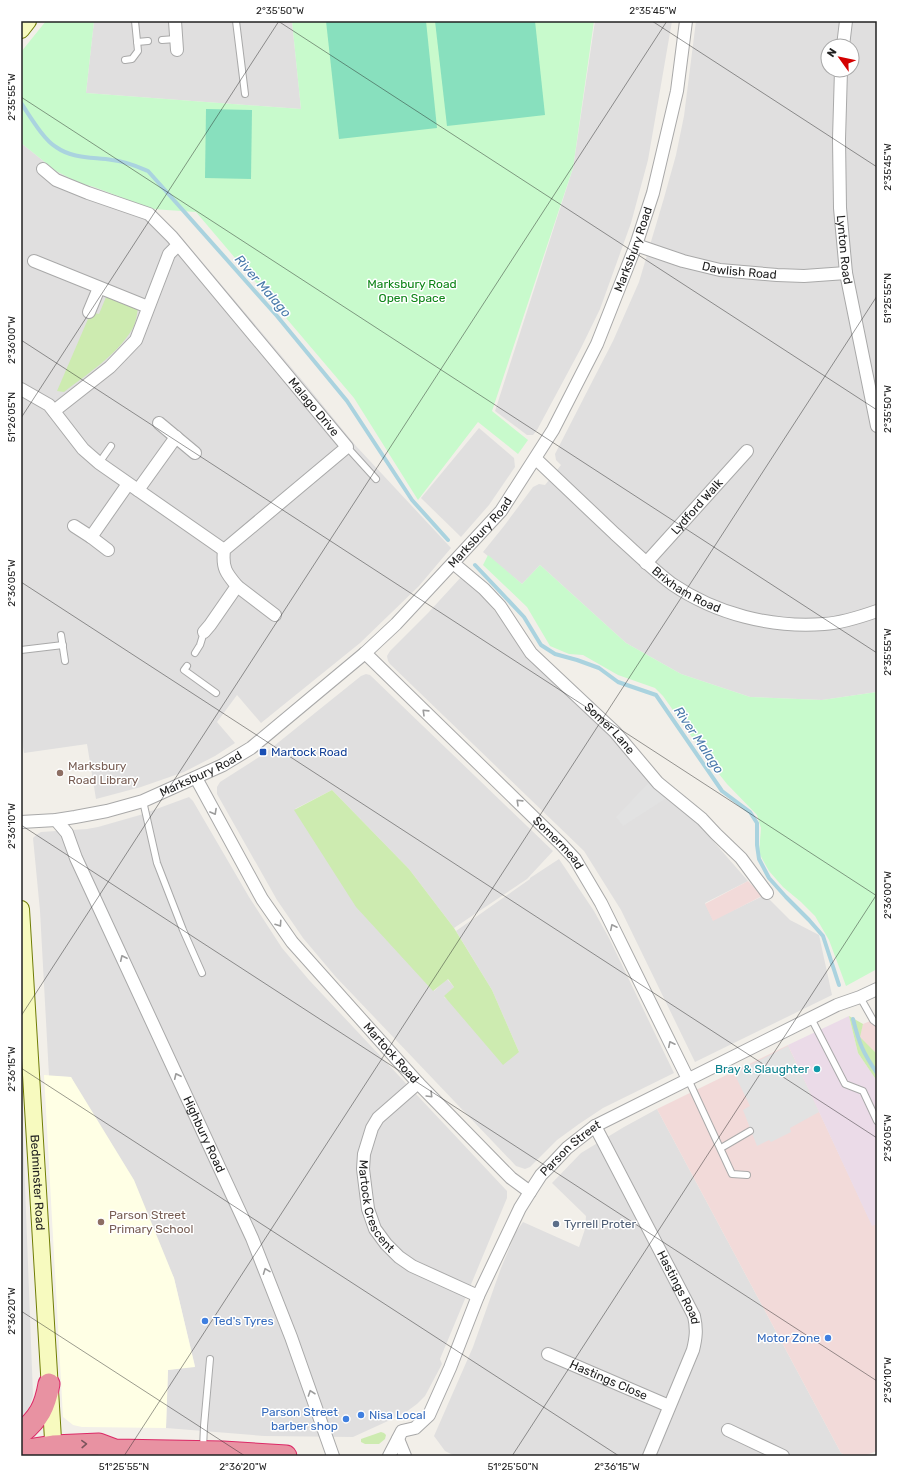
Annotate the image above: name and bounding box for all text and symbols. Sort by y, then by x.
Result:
text: 2°35'50"W [256,5,304,17]
text: 2°35'45"W [629,5,677,17]
north arrow [820,38,860,78]
text: N [824,46,840,60]
text: 2°35'55"W [6,73,18,121]
text: 2°35'45"W [882,143,894,191]
street label: Marksbury Road [611,205,655,294]
street label: Lynton Road [834,214,855,286]
water label: River Malago [231,252,294,321]
street label: Dawlish Road [701,259,777,282]
text: 51°25'55"N [882,273,894,323]
park label: Marksbury Road Open Space [367,277,457,305]
text: 2°36'00"W [6,316,18,364]
street label: Malago Drive [285,375,342,439]
text: 2°35'50"W [882,385,894,433]
text: 51°26'05"N [6,392,18,442]
street label: Lydford Walk [668,475,726,537]
street label: Marksbury Road [445,495,515,570]
text: 2°36'05"W [6,559,18,607]
street label: Brixham Road [649,564,723,615]
text: 2°35'55"W [882,628,894,676]
street label: Somer Lane [581,700,638,757]
water label: River Malago [670,704,727,777]
one-way arrow [422,709,430,717]
place label: Martock Road [271,745,347,759]
marker: Martock Road [258,747,268,757]
street label: Marksbury Road [157,748,244,800]
place label: Marksbury Road Library [68,759,139,787]
marker: Marksbury Road Library [55,768,65,778]
one-way arrow [516,800,524,807]
text: 2°36'10"W [6,803,18,849]
one-way arrow [210,808,217,815]
street label: Somermead [530,814,586,872]
text: 2°36'00"W [882,871,894,919]
one-way arrow [274,920,282,927]
one-way arrow [610,924,618,931]
one-way arrow [120,955,128,962]
street label: Martock Road [360,1020,422,1086]
one-way arrow [668,1040,676,1048]
text: 2°36'15"W [6,1046,18,1092]
place label: Bray & Slaughter [715,1062,809,1076]
marker: Bray & Slaughter [812,1064,822,1074]
one-way arrow [174,1073,182,1080]
one-way arrow [425,1090,433,1098]
street label: Highbury Road [180,1094,228,1175]
text: 2°36'05"W [882,1114,894,1162]
street label: Parson Street [537,1117,603,1179]
street label: Bedminster Road [28,1134,47,1231]
street label: Martock Crescent [356,1159,398,1256]
place label: Parson Street Primary School [109,1208,193,1236]
marker: Parson Street Primary School [96,1217,106,1227]
place label: Tyrrell Proter [564,1217,636,1231]
marker: Tyrrell Proter [551,1219,561,1229]
street label: Hastings Road [654,1248,702,1325]
one-way arrow [262,1267,270,1274]
text: 2°36'20"W [6,1287,18,1335]
place label: Ted's Tyres [213,1314,274,1328]
marker: Ted's Tyres [200,1316,210,1326]
place label: Motor Zone [757,1331,820,1345]
marker: Motor Zone [823,1333,833,1343]
street label: Hastings Close [568,1357,650,1403]
text: 2°36'10"W [882,1357,894,1403]
one-way arrow [307,1389,315,1396]
place label: Parson Street barber shop [261,1405,338,1433]
place label: Nisa Local [369,1408,426,1422]
marker: Nisa Local [356,1410,366,1420]
marker: Parson Street barber shop [341,1414,351,1424]
one-way arrow [81,1440,87,1449]
text: 51°25'55"N [99,1461,149,1473]
text: 2°36'20"W [219,1461,267,1473]
text: 51°25'50"N [488,1461,539,1473]
text: 2°36'15"W [594,1461,640,1473]

